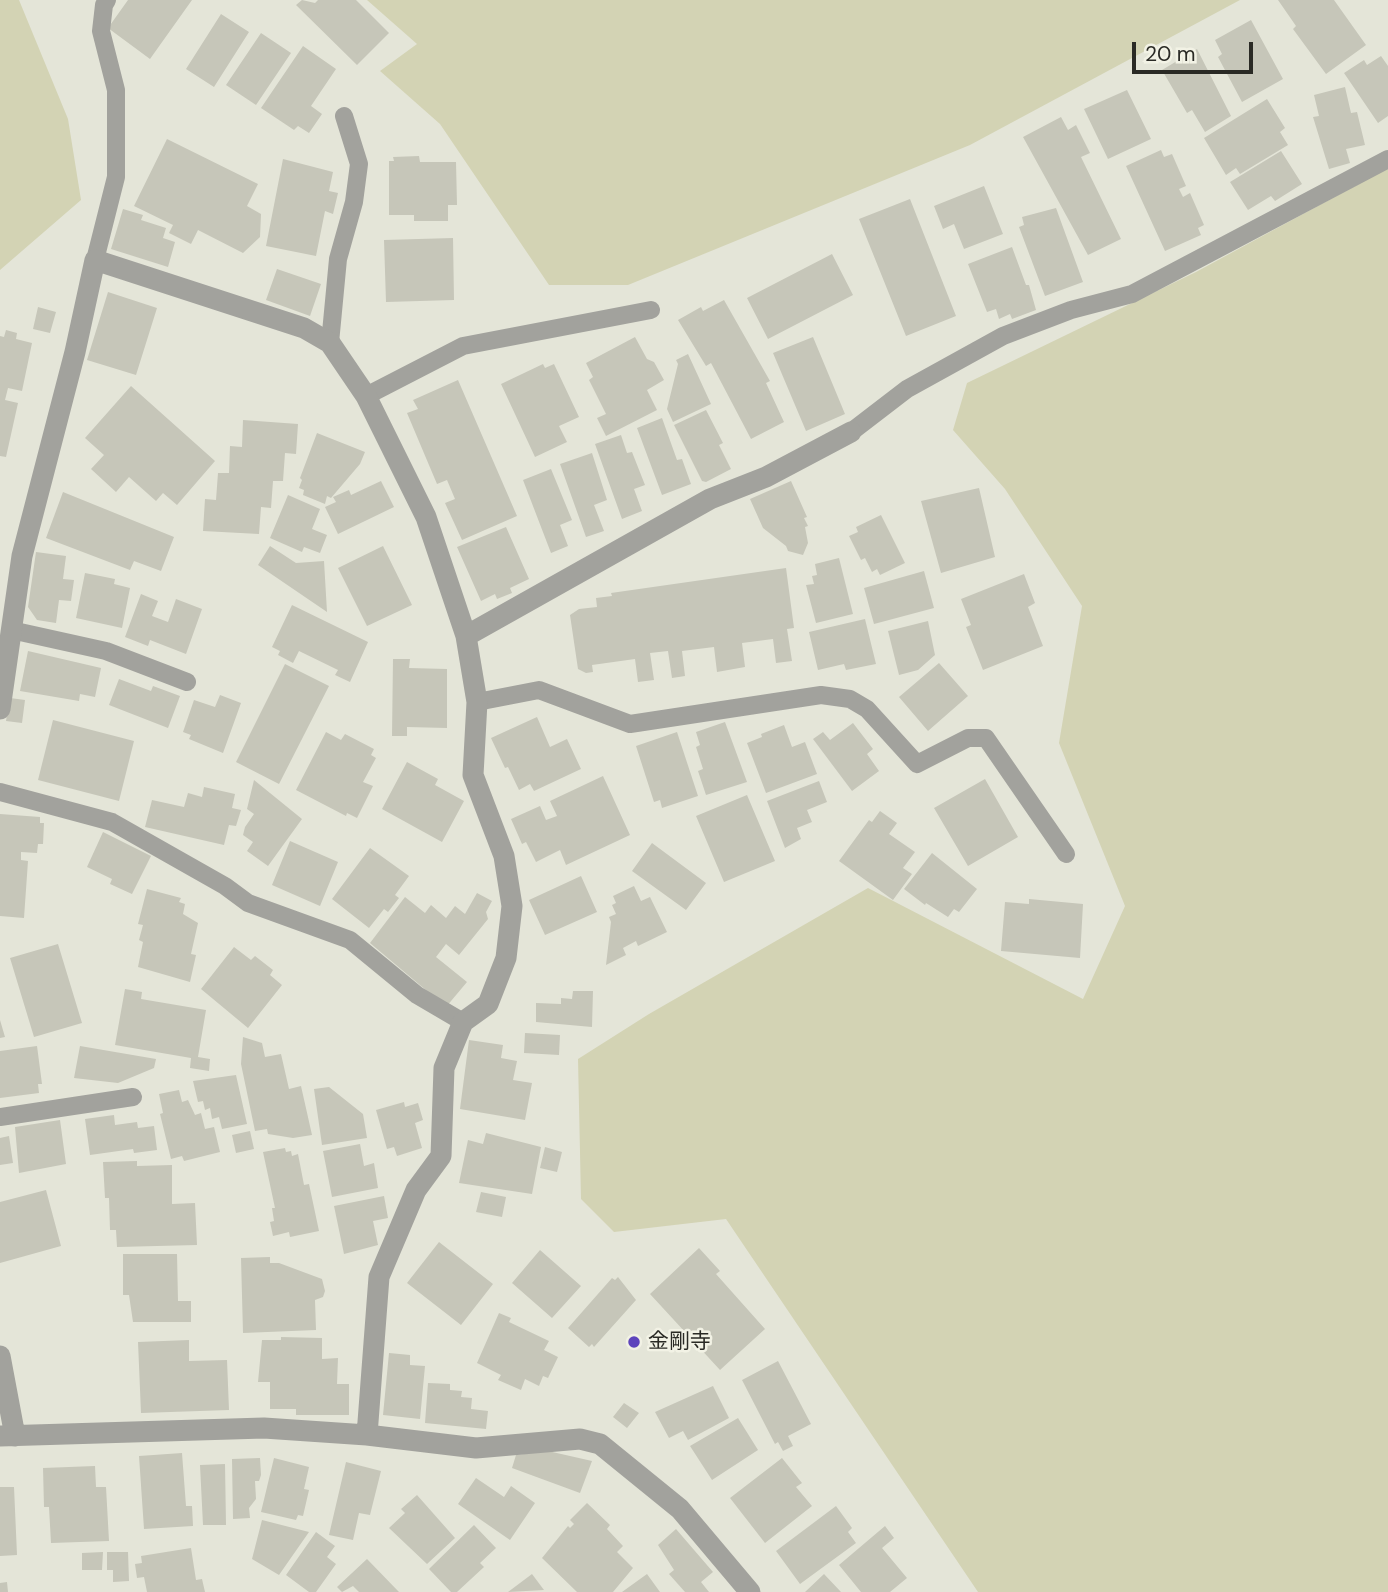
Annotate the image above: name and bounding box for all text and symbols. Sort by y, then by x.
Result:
scale bar [1136,28,1257,72]
text: 20 m [1145,40,1196,68]
place label: 金剛寺 [648,1329,711,1355]
marker: 金剛寺 [626,1334,642,1350]

